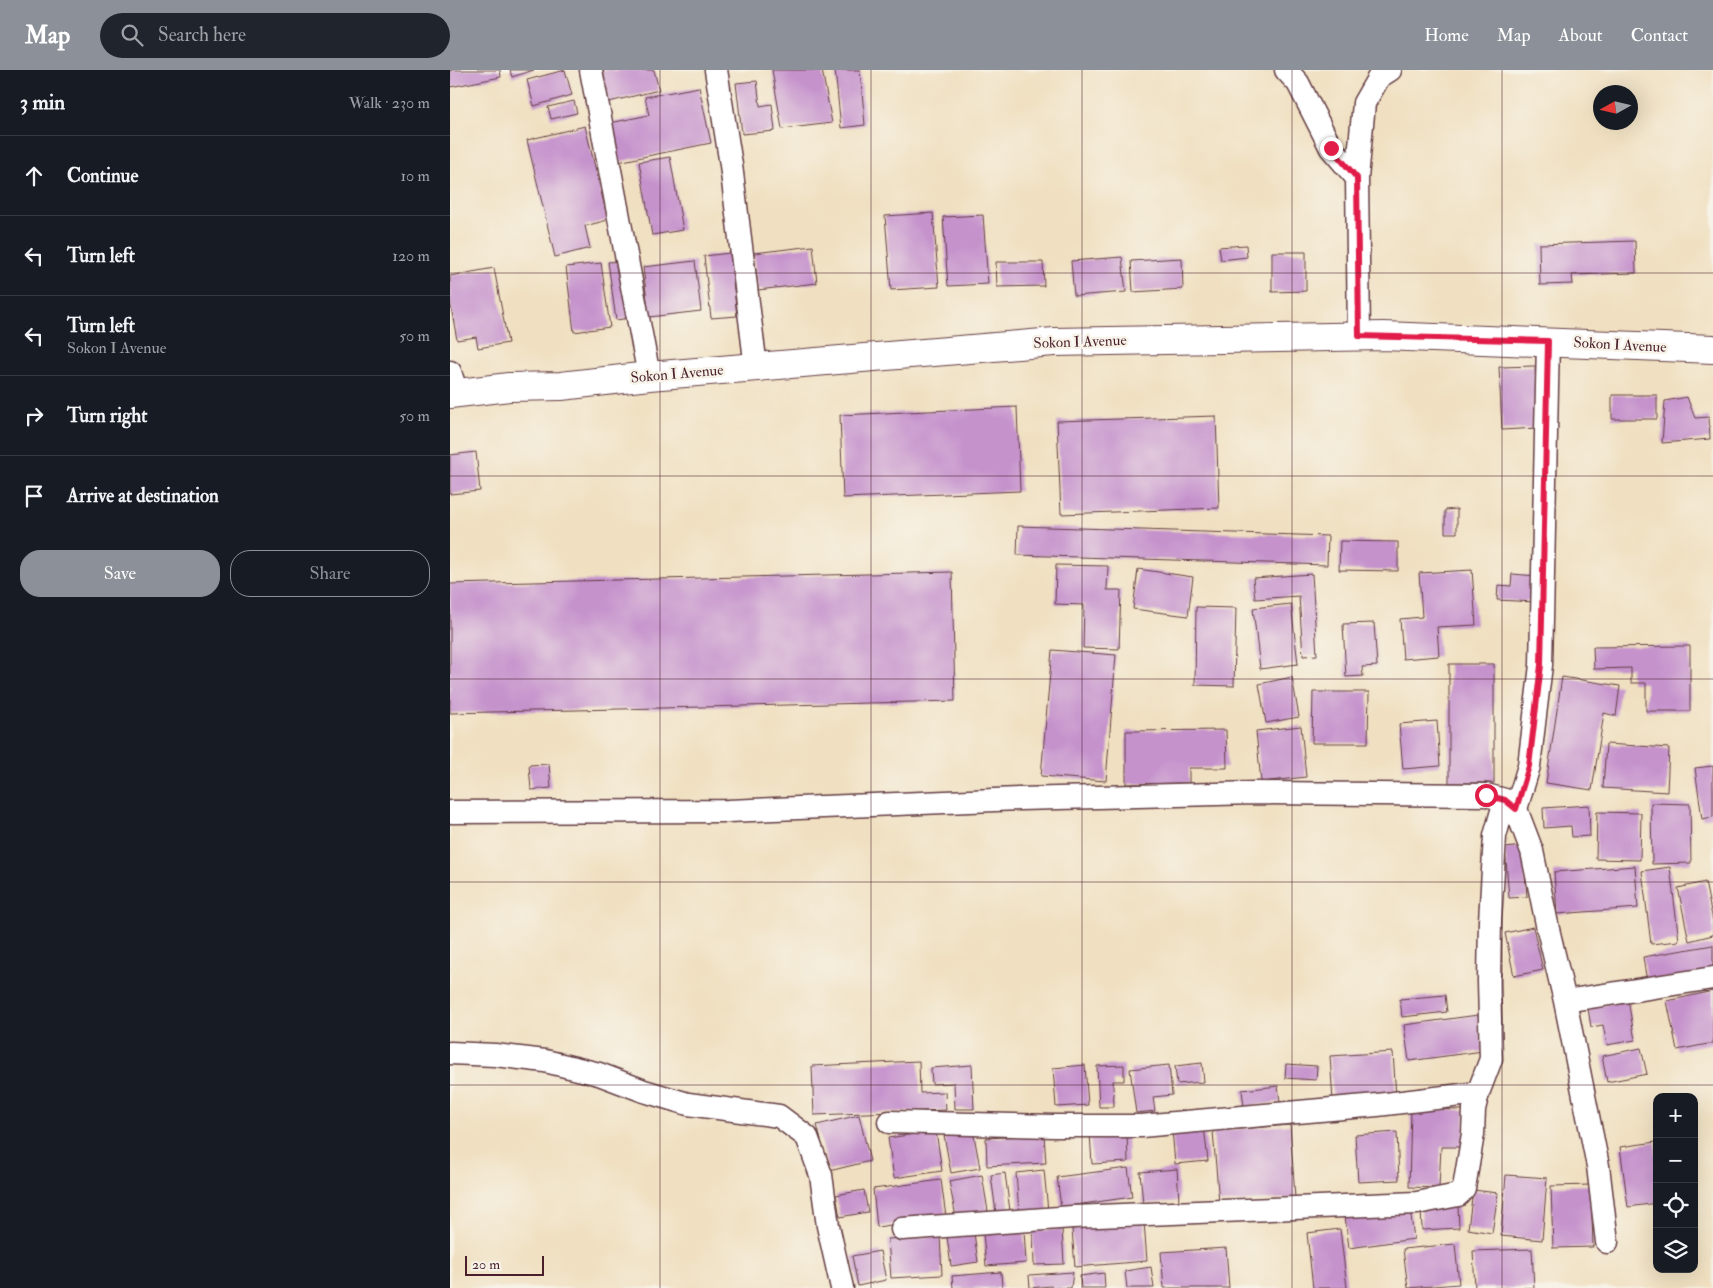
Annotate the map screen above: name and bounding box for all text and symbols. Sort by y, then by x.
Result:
search box [100,13,450,58]
text: Map [25,20,70,51]
icon: search [118,21,146,49]
text: Search here [158,23,246,47]
text: Home [1424,24,1469,47]
text: Map [1497,24,1531,47]
text: About [1559,24,1603,47]
text: Contact [1631,24,1688,47]
north arrow [1593,85,1638,130]
text: 3 min [20,89,65,116]
text: Walk · 230 m [349,93,430,113]
route end [1320,137,1343,160]
icon: ahead [20,162,48,190]
text: Continue [67,164,138,188]
text: 10 m [400,166,430,186]
icon: left [20,242,48,270]
text: Turn left [67,244,135,268]
text: 120 m [392,246,430,266]
text: Turn left [67,314,135,338]
icon: left [20,322,48,350]
text: 50 m [399,326,430,346]
street label: Sokon I Avenue [1033,331,1127,353]
street label: Sokon I Avenue [1573,333,1667,357]
text: Sokon I Avenue [67,338,166,358]
street label: Sokon I Avenue [630,360,724,388]
icon: right [20,402,48,430]
text: Turn right [67,404,147,428]
text: 50 m [399,406,430,426]
icon: arrive [20,482,48,510]
text: Arrive at destination [67,484,219,508]
button: Save [20,550,220,597]
button: Share [230,550,430,597]
route start [1475,784,1498,807]
map controls [1653,1093,1698,1273]
button: + [1653,1093,1698,1138]
button: − [1653,1138,1698,1183]
button: locate [1653,1183,1698,1228]
button: layers [1653,1228,1698,1273]
scale bar [465,1253,544,1276]
text: 20 m [472,1256,500,1273]

